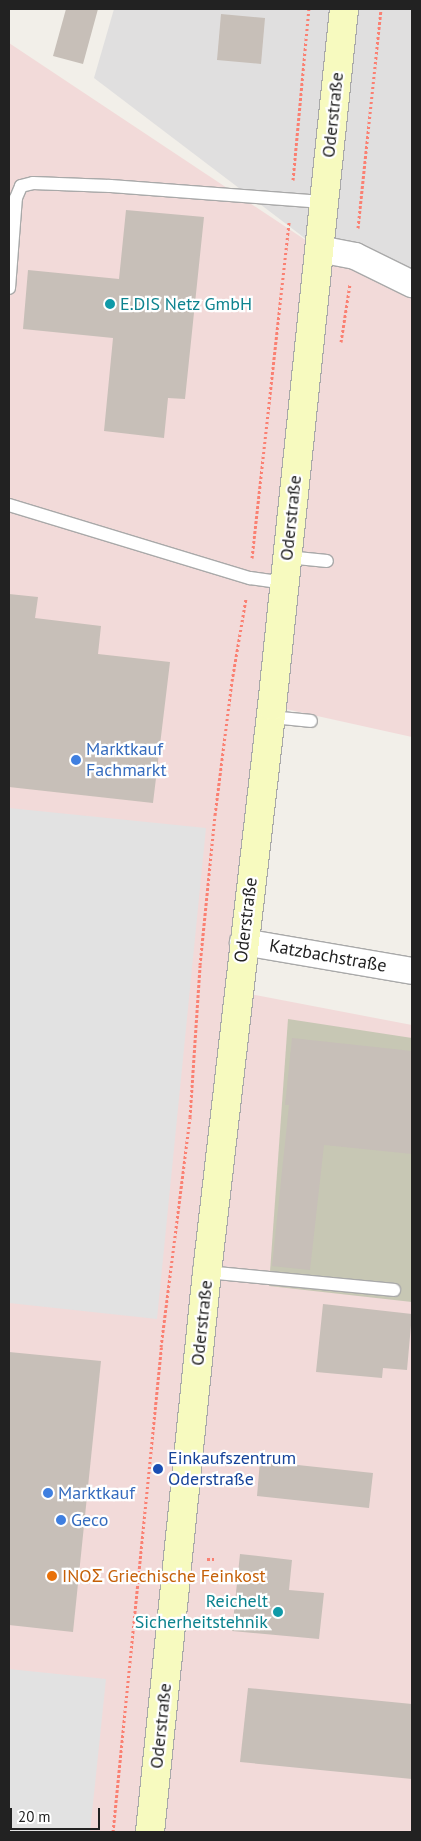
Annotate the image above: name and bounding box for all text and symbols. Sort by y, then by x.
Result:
street label: Oderstraße [318,71,348,159]
place label: E.DIS Netz GmbH [120,293,253,315]
marker: E.DIS Netz GmbH [104,298,116,310]
street label: Oderstraße [276,474,306,562]
place label: Marktkauf Fachmarkt [86,739,167,782]
marker: Marktkauf Fachmarkt [70,754,82,766]
street label: Oderstraße [230,876,262,964]
street label: Katzbachstraße [268,935,388,977]
street label: Oderstraße [187,1279,217,1367]
place label: Einkaufszentrum Oderstraße [168,1448,296,1490]
marker: Einkaufszentrum Oderstraße [152,1463,164,1475]
place label: Marktkauf [58,1482,135,1504]
marker: Marktkauf [42,1487,54,1499]
place label: Geco [71,1509,108,1531]
marker: Geco [55,1514,67,1526]
place label: INOΣ Griechische Feinkost [62,1565,266,1587]
marker: INOΣ Griechische Feinkost [46,1570,58,1582]
place label: Reichelt Sicherheitstehnik [135,1591,268,1634]
marker: Reichelt Sicherheitstehnik [272,1606,284,1618]
street label: Oderstraße [146,1682,176,1770]
scale bar [12,1798,102,1830]
text: 20 m [18,1807,51,1826]

